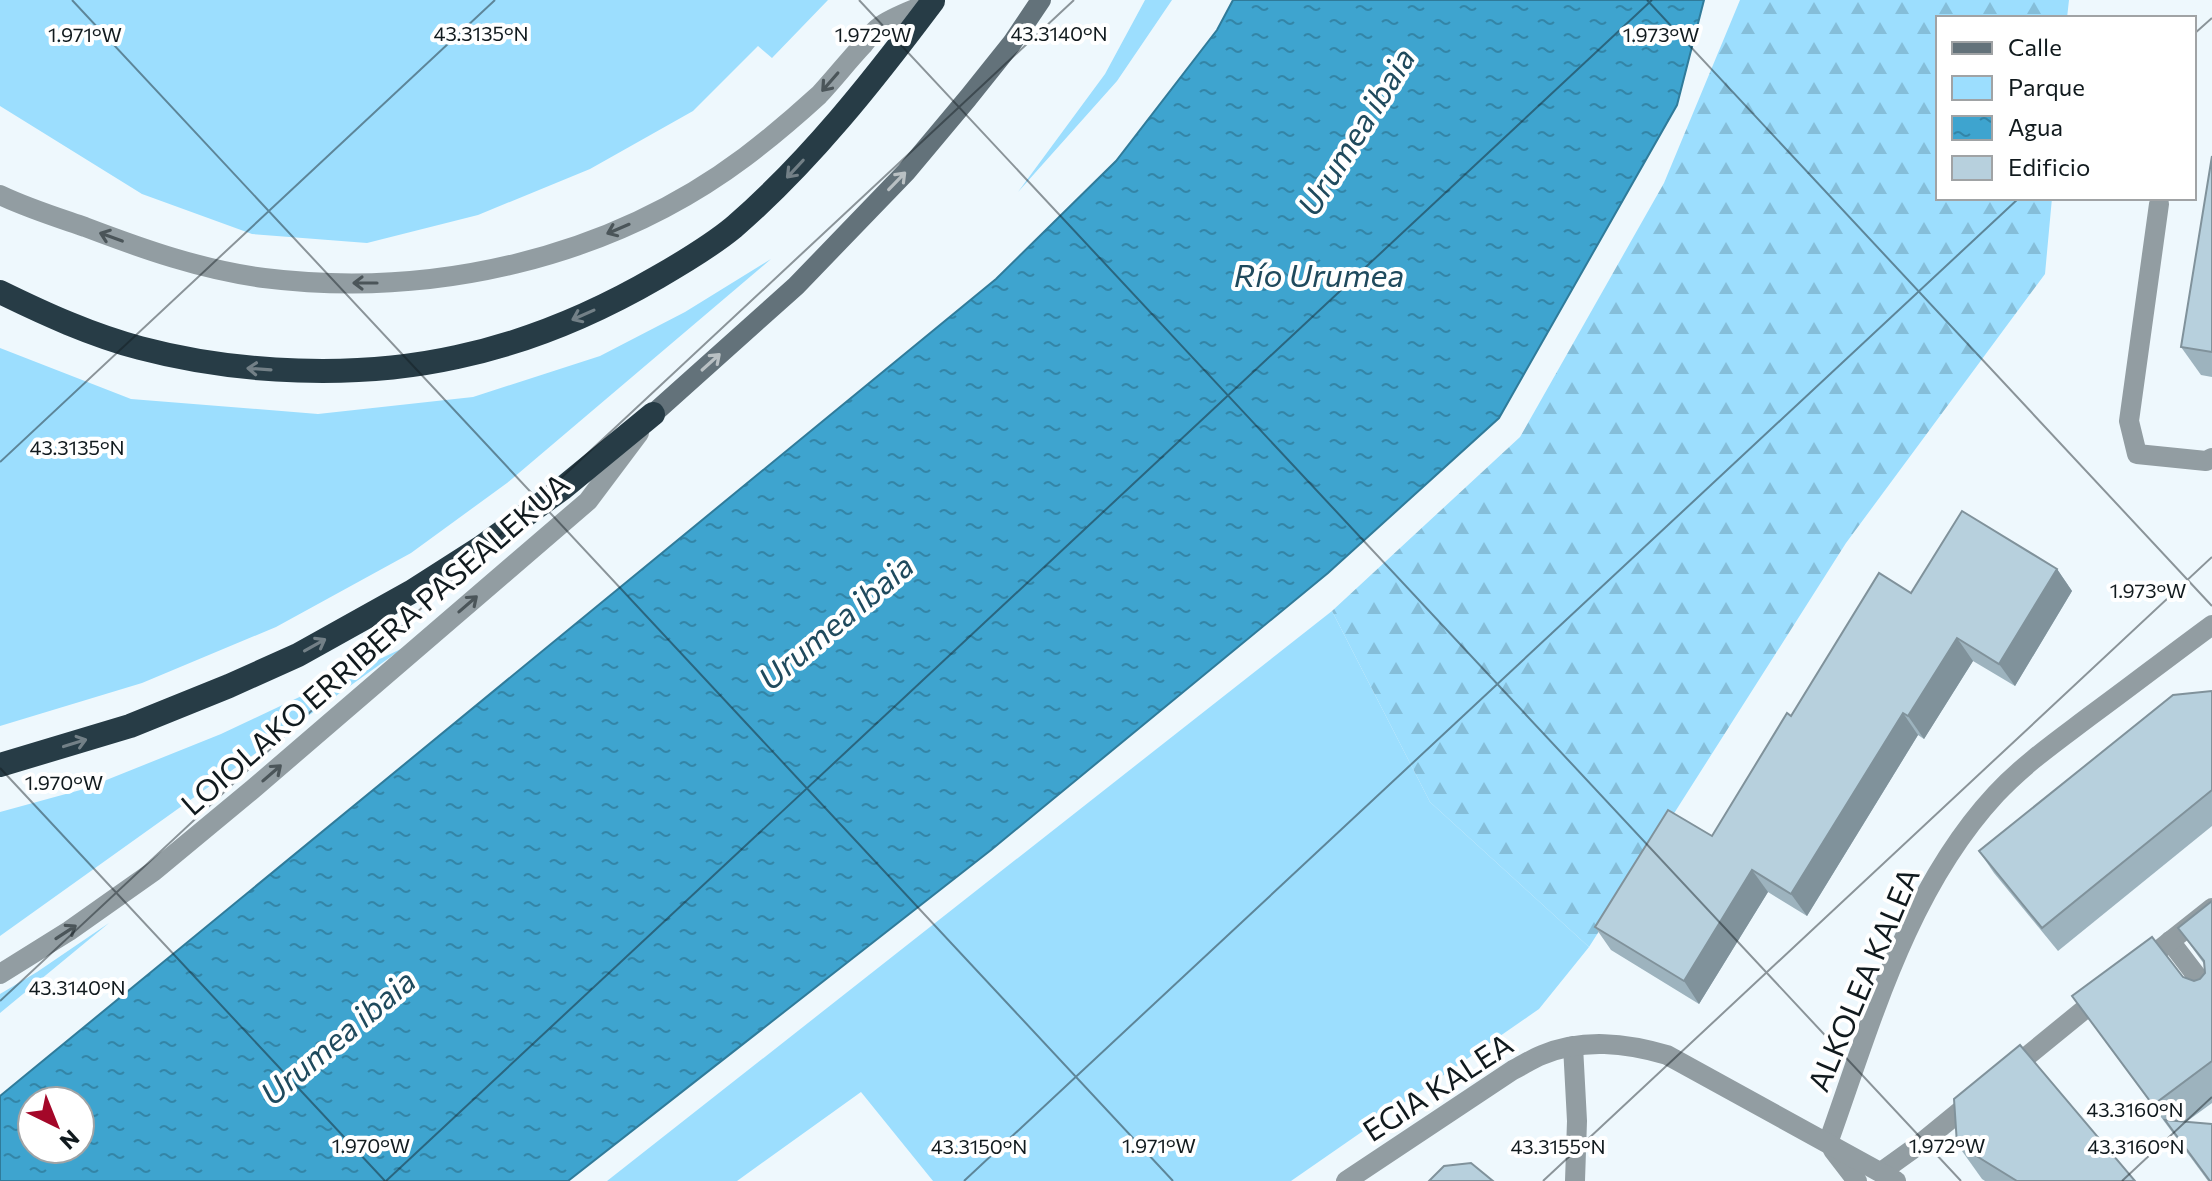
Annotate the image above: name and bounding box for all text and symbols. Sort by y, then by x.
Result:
legend [1936,16,2196,200]
text: 43.3135°N [433,21,529,45]
text: 43.3140°N [1010,21,1108,45]
text: 1.971°W [48,22,122,46]
text: 1.972°W [835,22,911,46]
text: 1.973°W [1623,22,1699,46]
text: Calle [2008,32,2062,61]
water label: Urumea ibaia [1288,40,1422,222]
one-way arrow [821,71,839,91]
text: Parque [2008,72,2085,101]
text: Agua [2008,112,2063,141]
text: Edificio [2008,152,2090,181]
one-way arrow [786,158,804,178]
one-way arrow [887,172,906,191]
one-way arrow [606,222,631,237]
one-way arrow [99,229,124,243]
water label: Río Urumea [1234,254,1404,294]
one-way arrow [352,275,379,291]
one-way arrow [571,309,595,324]
one-way arrow [700,354,720,372]
one-way arrow [246,361,273,376]
text: 43.3135°N [29,435,125,459]
street label: LOIOLAKO ERRIBERA PASEALEKUA [172,464,576,822]
water label: Urumea ibaia [749,544,921,698]
text: 1.973°W [2110,578,2186,602]
one-way arrow [458,595,478,613]
one-way arrow [303,637,327,652]
one-way arrow [62,735,87,749]
one-way arrow [261,764,281,782]
text: 1.970°W [25,770,103,794]
street label: ALKOLEA KALEA [1798,862,1926,1096]
one-way arrow [54,924,77,940]
water label: Urumea ibaia [251,959,423,1113]
text: 43.3140°N [28,975,126,999]
street label: EGIA KALEA [1355,1024,1519,1148]
north arrow [16,1085,96,1165]
text: 43.3160°N [2086,1097,2184,1121]
text: N [55,1124,85,1155]
text: 1.970°W [332,1133,410,1157]
text: 1.971°W [1122,1133,1196,1157]
text: 1.972°W [1909,1133,1985,1157]
text: 43.3150°N [931,1134,1027,1158]
text: 43.3155°N [1510,1134,1606,1158]
text: 43.3160°N [2087,1134,2185,1158]

